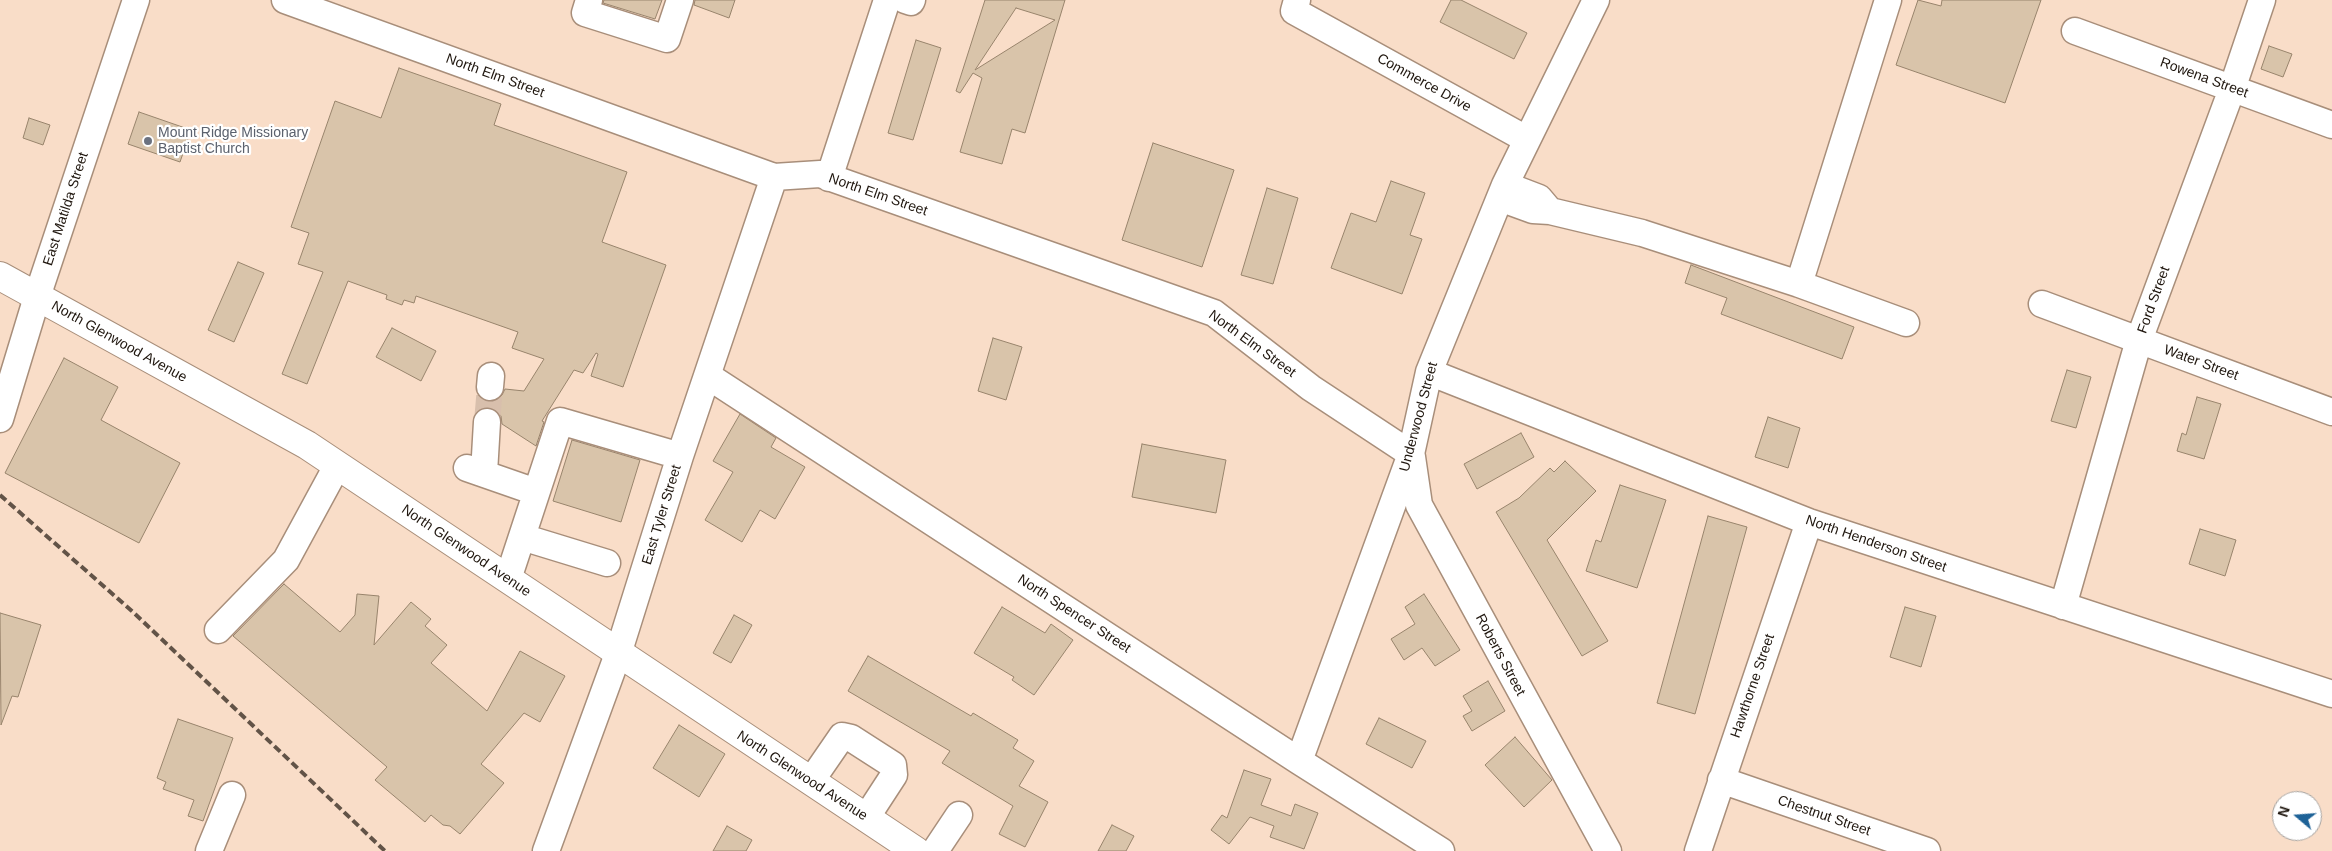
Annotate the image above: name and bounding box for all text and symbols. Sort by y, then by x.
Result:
street label: North Elm Street [444,50,546,102]
street label: Commerce Drive [1374,50,1474,116]
street label: Rowena Street [2158,54,2250,102]
place label: Mount Ridge Missionary Baptist Church [158,125,308,158]
marker: Mount Ridge Missionary Baptist Church [142,135,154,147]
street label: East Matilda Street [40,150,92,268]
street label: North Elm Street [826,170,930,220]
street label: Ford Street [2134,264,2174,336]
street label: North Glenwood Avenue [48,298,190,386]
street label: North Elm Street [1205,307,1299,381]
street label: Water Street [2161,342,2241,384]
street label: Underwood Street [1396,360,1442,474]
street label: East Tyler Street [639,463,685,567]
street label: North Glenwood Avenue [398,501,534,601]
street label: North Henderson Street [1803,512,1949,576]
street label: North Spencer Street [1014,571,1134,657]
street label: Roberts Street [1471,611,1529,699]
street label: Hawthorne Street [1727,632,1779,740]
street label: North Glenwood Avenue [734,727,870,825]
north arrow [2272,791,2322,841]
street label: Chestnut Street [1775,792,1873,840]
text: N [2275,804,2293,819]

